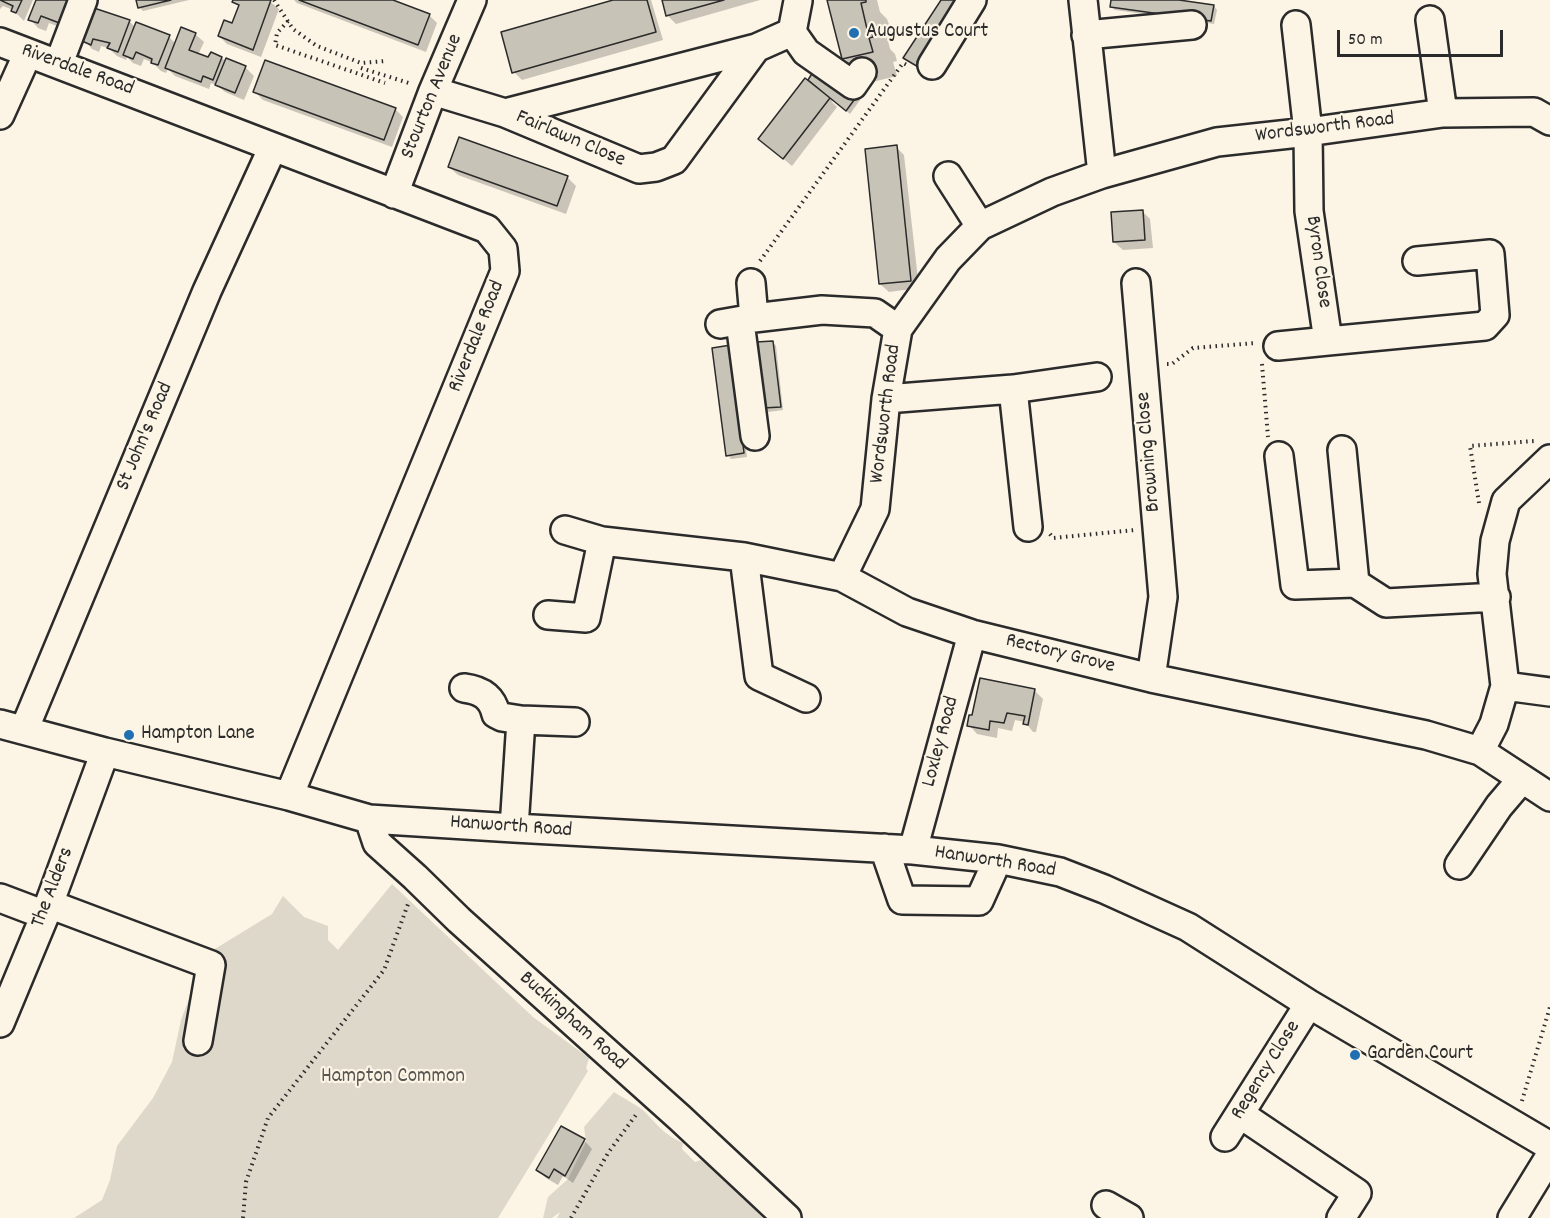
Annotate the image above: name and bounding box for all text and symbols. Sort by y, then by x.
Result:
scale bar [1340,18,1506,56]
place label: Augustus Court [866,20,988,46]
marker: Augustus Court [847,26,861,40]
text: 50 m [1348,28,1383,53]
street label: Stourton Avenue [397,31,469,163]
street label: Riverdale Road [17,39,137,103]
street label: Fairlawn Close [511,106,629,174]
street label: Wordsworth Road [1254,108,1396,150]
street label: Byron Close [1298,214,1336,310]
street label: Riverdale Road [444,278,512,396]
street label: Wordsworth Road [866,343,908,485]
street label: St John's Road [112,379,180,495]
street label: Browning Close [1132,391,1168,513]
street label: Rectory Grove [1003,629,1117,681]
street label: Loxley Road [918,694,966,790]
place label: Hampton Lane [141,722,255,748]
marker: Hampton Lane [122,728,136,742]
street label: Hanworth Road [449,811,573,845]
street label: Hanworth Road [933,841,1057,885]
street label: The Alders [27,844,81,932]
street label: Buckingham Road [513,967,631,1077]
street label: Regency Close [1227,1017,1307,1125]
place label: Garden Court [1367,1042,1473,1068]
marker: Garden Court [1348,1048,1362,1062]
park label: Hampton Common [321,1065,465,1091]

